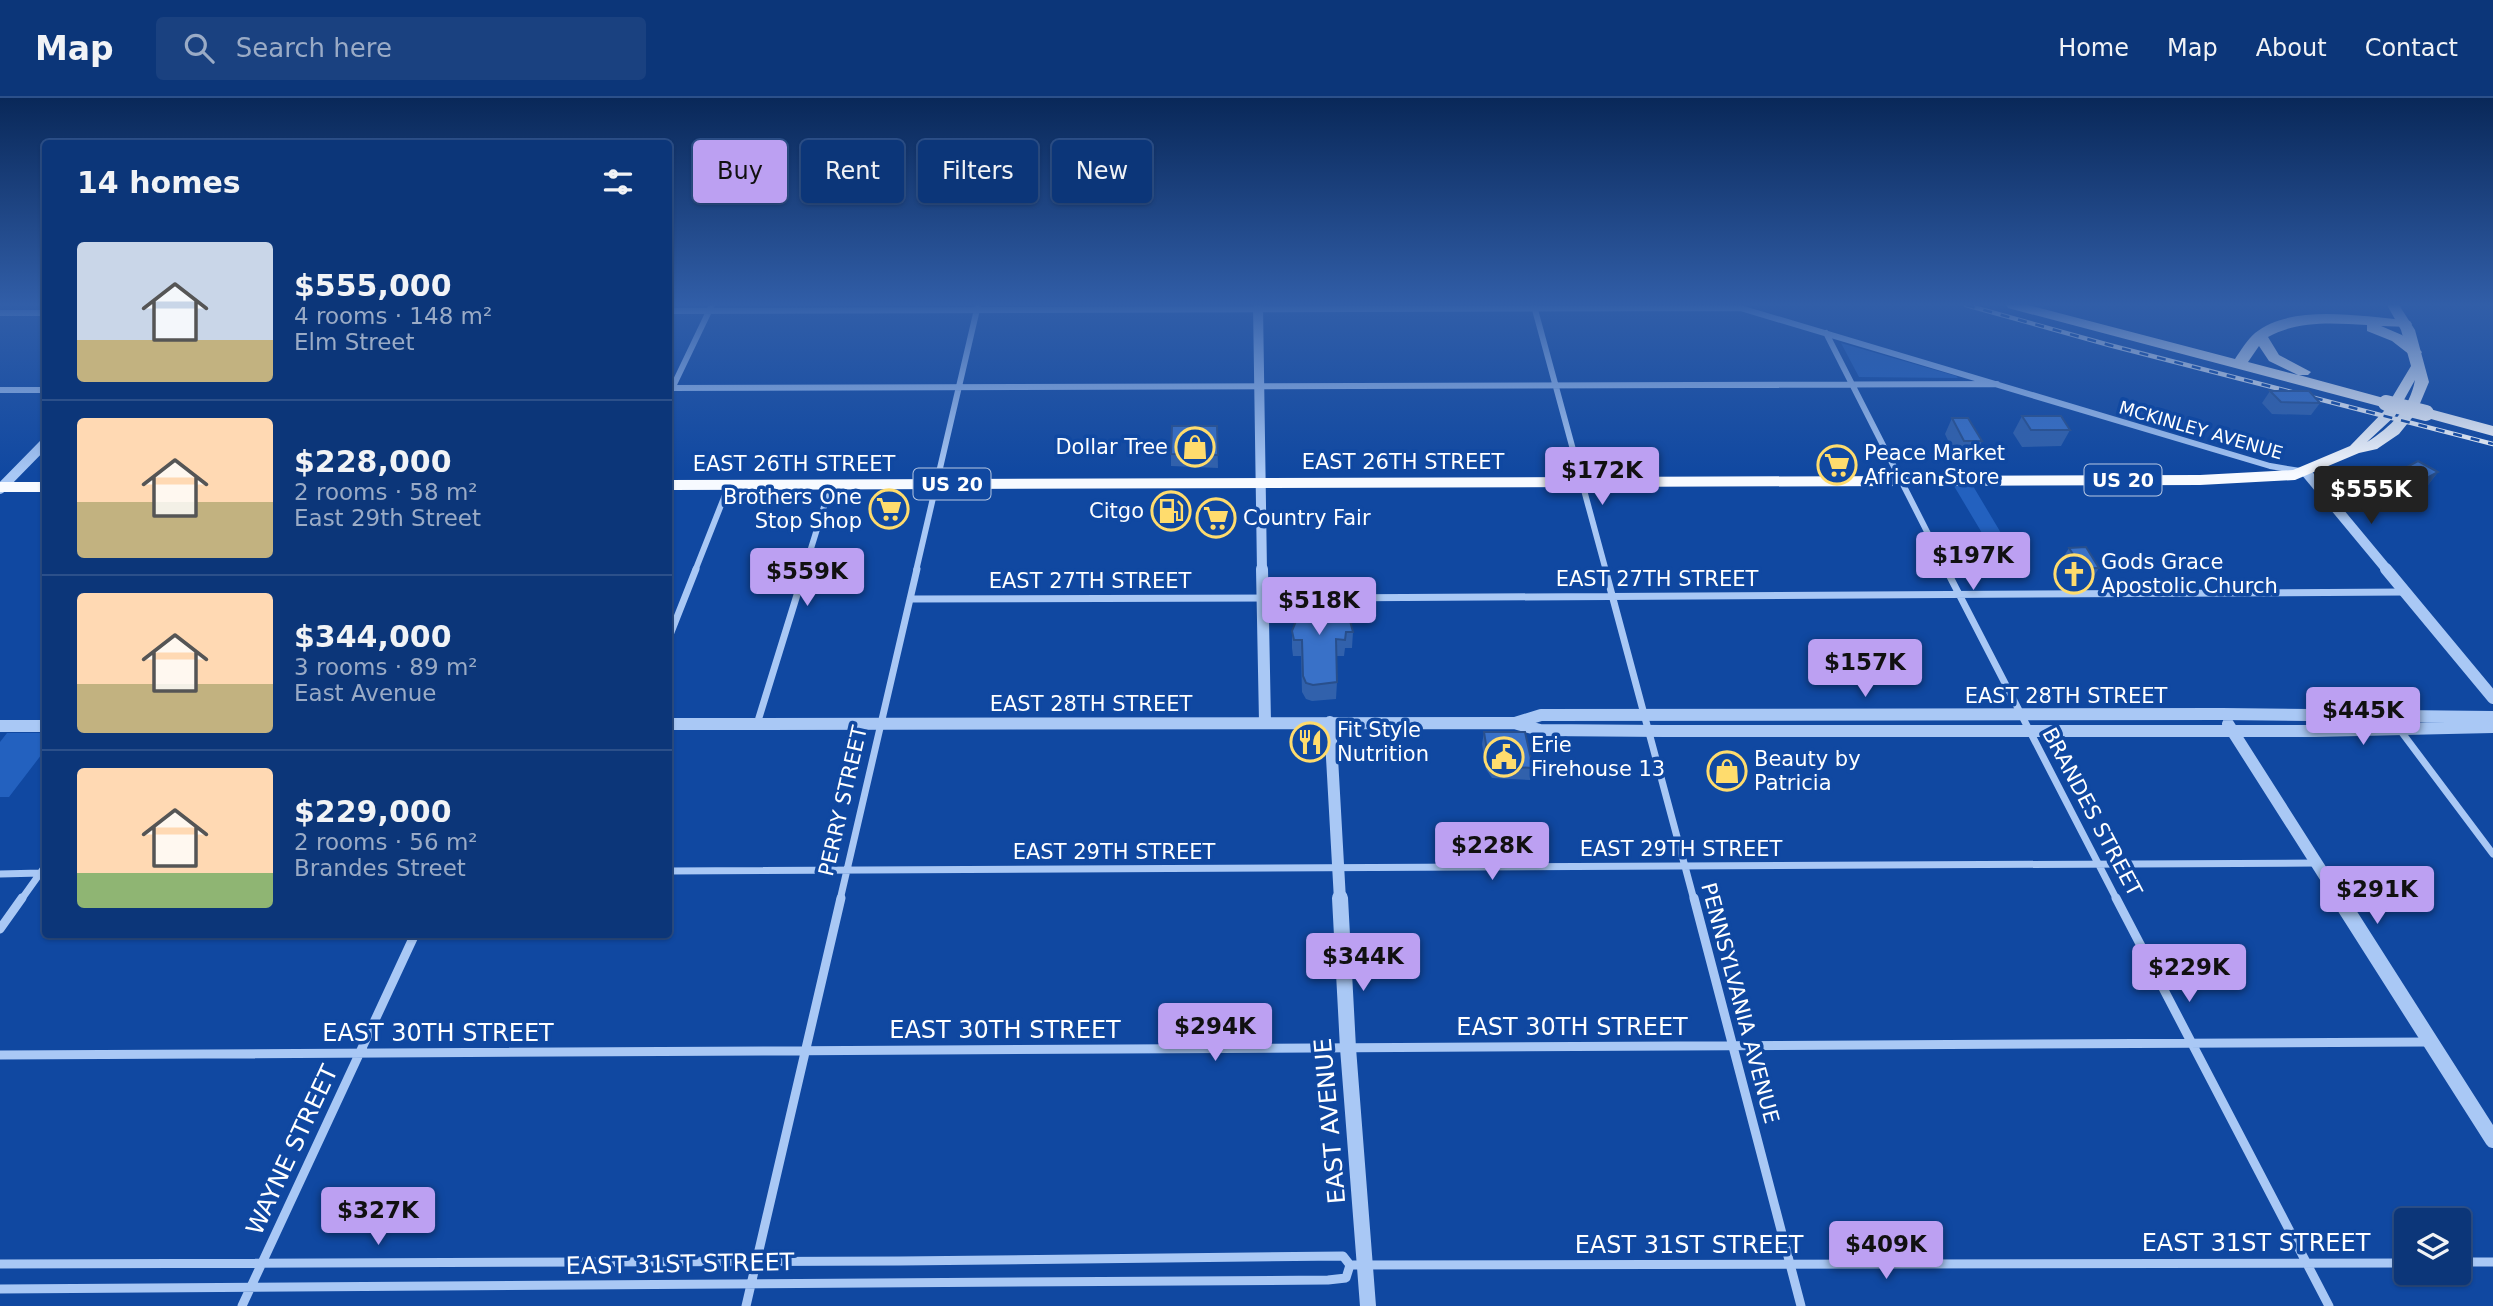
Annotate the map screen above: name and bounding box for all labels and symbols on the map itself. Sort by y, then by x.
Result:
street label: MCKINLEY AVENUE [2117,397,2285,463]
shop icon: Dollar Tree [1174,426,1216,468]
place label: Dollar Tree [1055,435,1168,459]
place label: Peace Market African Store [1864,441,2005,489]
supermarket icon: Peace Market African Store [1816,444,1858,486]
pin: $172K [1553,448,1651,507]
street label: EAST 26TH STREET [1302,450,1504,474]
street label: EAST 26TH STREET [693,452,895,476]
road number: US 20 [2084,464,2162,496]
pin: $555K [2322,466,2420,526]
road number: US 20 [914,468,990,500]
place label: Brothers One Stop Shop [723,485,862,533]
supermarket icon: Brothers One Stop Shop [868,488,910,530]
fuel station icon: Citgo [1150,490,1192,532]
supermarket icon: Country Fair [1195,497,1237,539]
place label: Citgo [1089,499,1144,523]
place label: Country Fair [1243,506,1371,530]
pin: $197K [1924,532,2022,592]
pin: $559K [758,548,856,608]
place label: Gods Grace Apostolic Church [2101,550,2278,598]
church icon: Gods Grace Apostolic Church [2053,553,2095,595]
street label: EAST 27TH STREET [1556,567,1758,591]
street label: EAST 27TH STREET [989,569,1191,593]
pin: $518K [1270,578,1368,637]
pin: $157K [1816,640,1914,699]
street label: EAST 28TH STREET [1965,684,2167,708]
pin: $445K [2314,688,2412,747]
street label: EAST 28TH STREET [990,692,1192,716]
place label: Fit Style Nutrition [1337,718,1429,766]
restaurant icon: Fit Style Nutrition [1289,721,1331,763]
street label: PERRY STREET [814,723,872,878]
street label: BRANDES STREET [2037,723,2147,901]
place label: Erie Firehouse 13 [1531,733,1665,781]
public building icon: Erie Firehouse 13 [1483,736,1525,778]
place label: Beauty by Patricia [1754,747,1861,795]
shop icon: Beauty by Patricia [1706,750,1748,792]
pin: $228K [1443,822,1541,882]
street label: EAST 29TH STREET [1580,837,1782,861]
street label: EAST 29TH STREET [1013,840,1215,864]
pin: $291K [2328,866,2426,926]
street label: PENNSYLVANIA AVENUE [1696,880,1784,1126]
pin: $344K [1314,934,1412,993]
pin: $229K [2140,944,2238,1004]
pin: $294K [1166,1004,1264,1063]
street label: EAST 30TH STREET [1456,1013,1688,1041]
street label: EAST 30TH STREET [889,1016,1121,1044]
street label: EAST 30TH STREET [322,1019,554,1047]
street label: EAST AVENUE [1309,1037,1351,1205]
street label: WAYNE STREET [240,1060,344,1239]
pin: $327K [329,1188,427,1247]
pin: $409K [1837,1222,1935,1281]
street label: EAST 31ST STREET [2142,1229,2371,1257]
street label: EAST 31ST STREET [1575,1231,1804,1259]
street label: EAST 31ST STREET [565,1248,795,1280]

